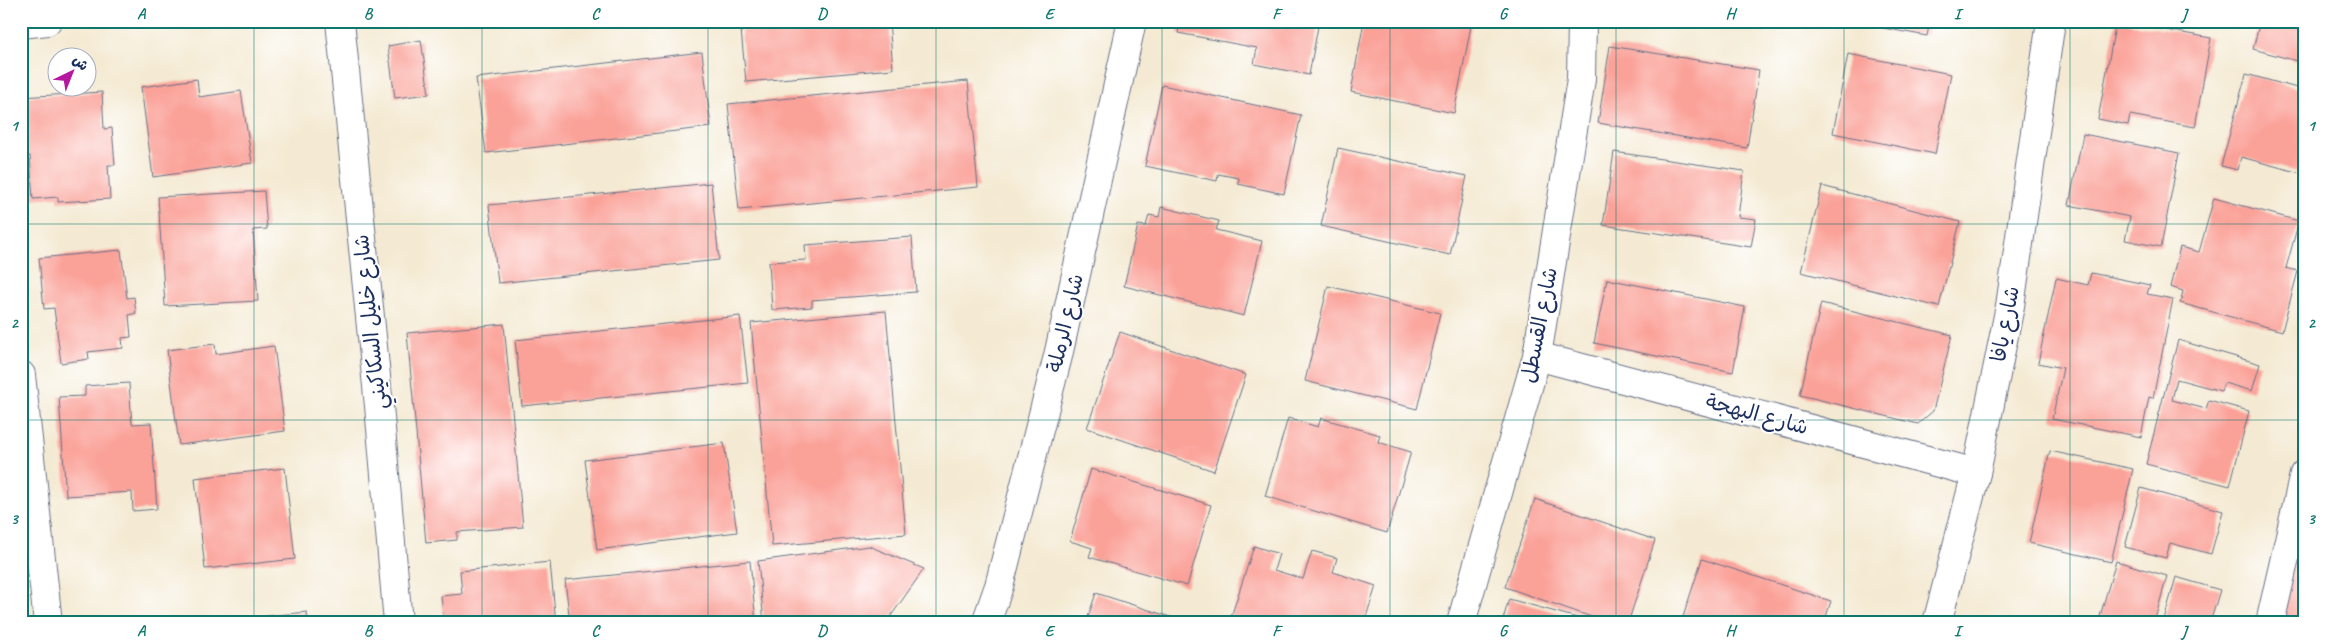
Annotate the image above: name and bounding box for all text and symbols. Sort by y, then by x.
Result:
text: A [137,4,147,24]
text: B [364,4,374,24]
text: C [591,4,601,24]
text: D [817,4,828,24]
text: E [1045,4,1056,24]
text: F [1272,4,1283,24]
text: G [1499,4,1509,24]
text: H [1725,4,1737,24]
text: I [1954,4,1964,24]
text: J [2180,4,2189,24]
north arrow [48,48,98,98]
text: ش [69,51,92,74]
text: 1 [10,116,19,136]
text: 1 [2307,116,2316,136]
street label: شارع خليل السكاكيني [348,233,398,411]
street label: شارع القسطل [1515,265,1565,386]
street label: شارع الرملة [1041,271,1091,375]
street label: شارع يافا [1985,284,2027,365]
text: 2 [10,313,19,333]
text: 2 [2307,313,2316,333]
street label: شارع البهجة [1702,388,1811,442]
text: 3 [10,509,19,529]
text: 3 [2307,509,2316,529]
text: A [137,621,147,641]
text: B [364,621,374,641]
text: C [591,621,601,641]
text: D [817,621,828,641]
text: E [1045,621,1056,641]
text: F [1272,621,1283,641]
text: G [1499,621,1509,641]
text: H [1725,621,1737,641]
text: I [1954,621,1964,641]
text: J [2180,621,2189,641]

